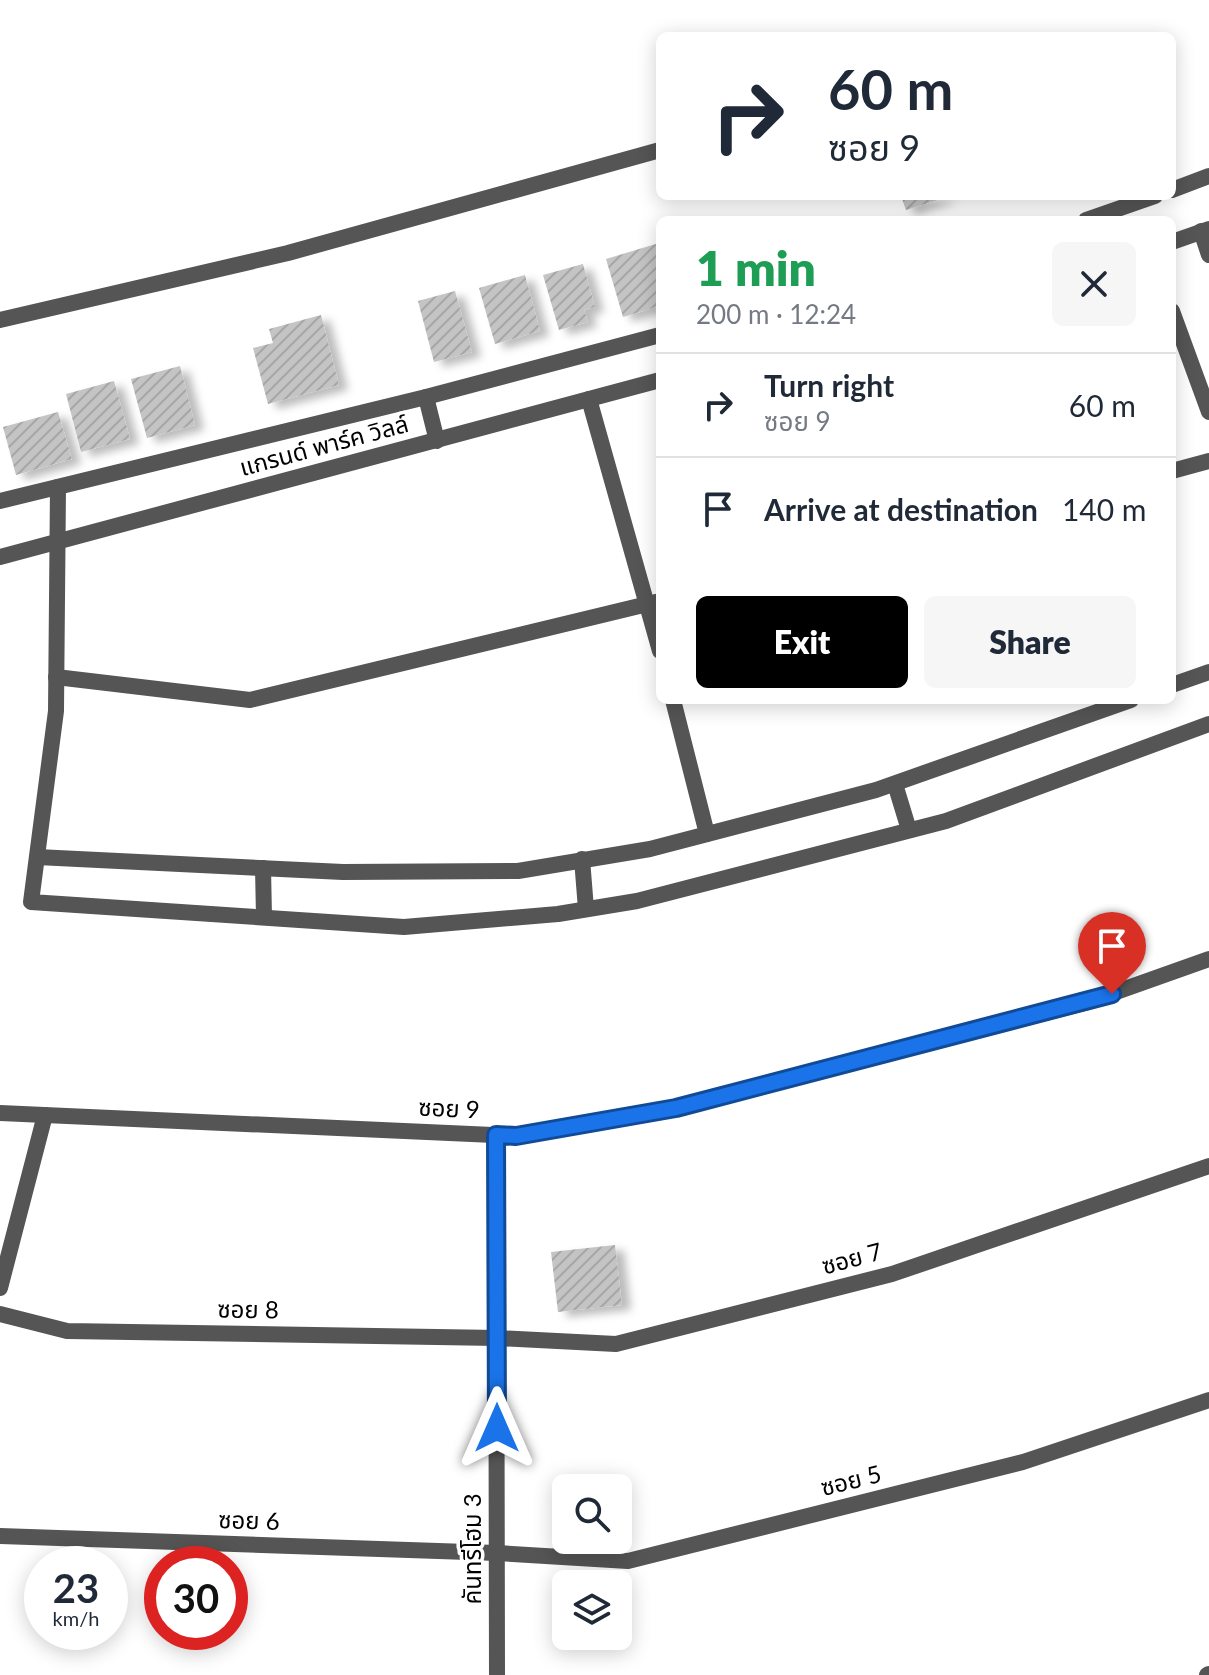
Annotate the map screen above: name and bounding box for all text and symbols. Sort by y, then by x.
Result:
text: 60 m [828,55,953,122]
icon: right [696,64,800,168]
text: ซอย 9 [828,125,920,169]
text: 1 min [696,239,816,296]
button: close [1052,242,1136,326]
text: 200 m · 12:24 [696,298,856,330]
text: Turn right [764,367,894,403]
icon: right [696,383,740,427]
text: 60 m [1069,387,1136,423]
text: ซอย 9 [764,405,831,437]
street label: แกรนด์ พาร์ค วิลล์ [236,408,411,481]
icon: arrive [696,487,740,531]
text: Arrive at destination [764,491,1038,527]
text: 140 m [1062,491,1146,527]
button: Exit [696,596,908,688]
button: Share [924,596,1136,688]
pin [1078,912,1146,994]
icon: arrive [1090,924,1134,968]
street label: ซอย 9 [418,1091,481,1124]
street label: ซอย 7 [818,1236,885,1280]
street label: ซอย 8 [217,1293,279,1324]
position arrow [455,1386,539,1470]
street label: ซอย 5 [817,1458,884,1501]
map controls [552,1474,632,1650]
button: search [552,1474,632,1554]
street label: คันทรีโฮม 3 [457,1493,486,1605]
street label: ซอย 6 [218,1504,280,1535]
speed limit sign: 30 [144,1546,248,1650]
text: 23 [53,1564,99,1612]
button: layers [552,1570,632,1650]
text: km/h [53,1606,99,1630]

